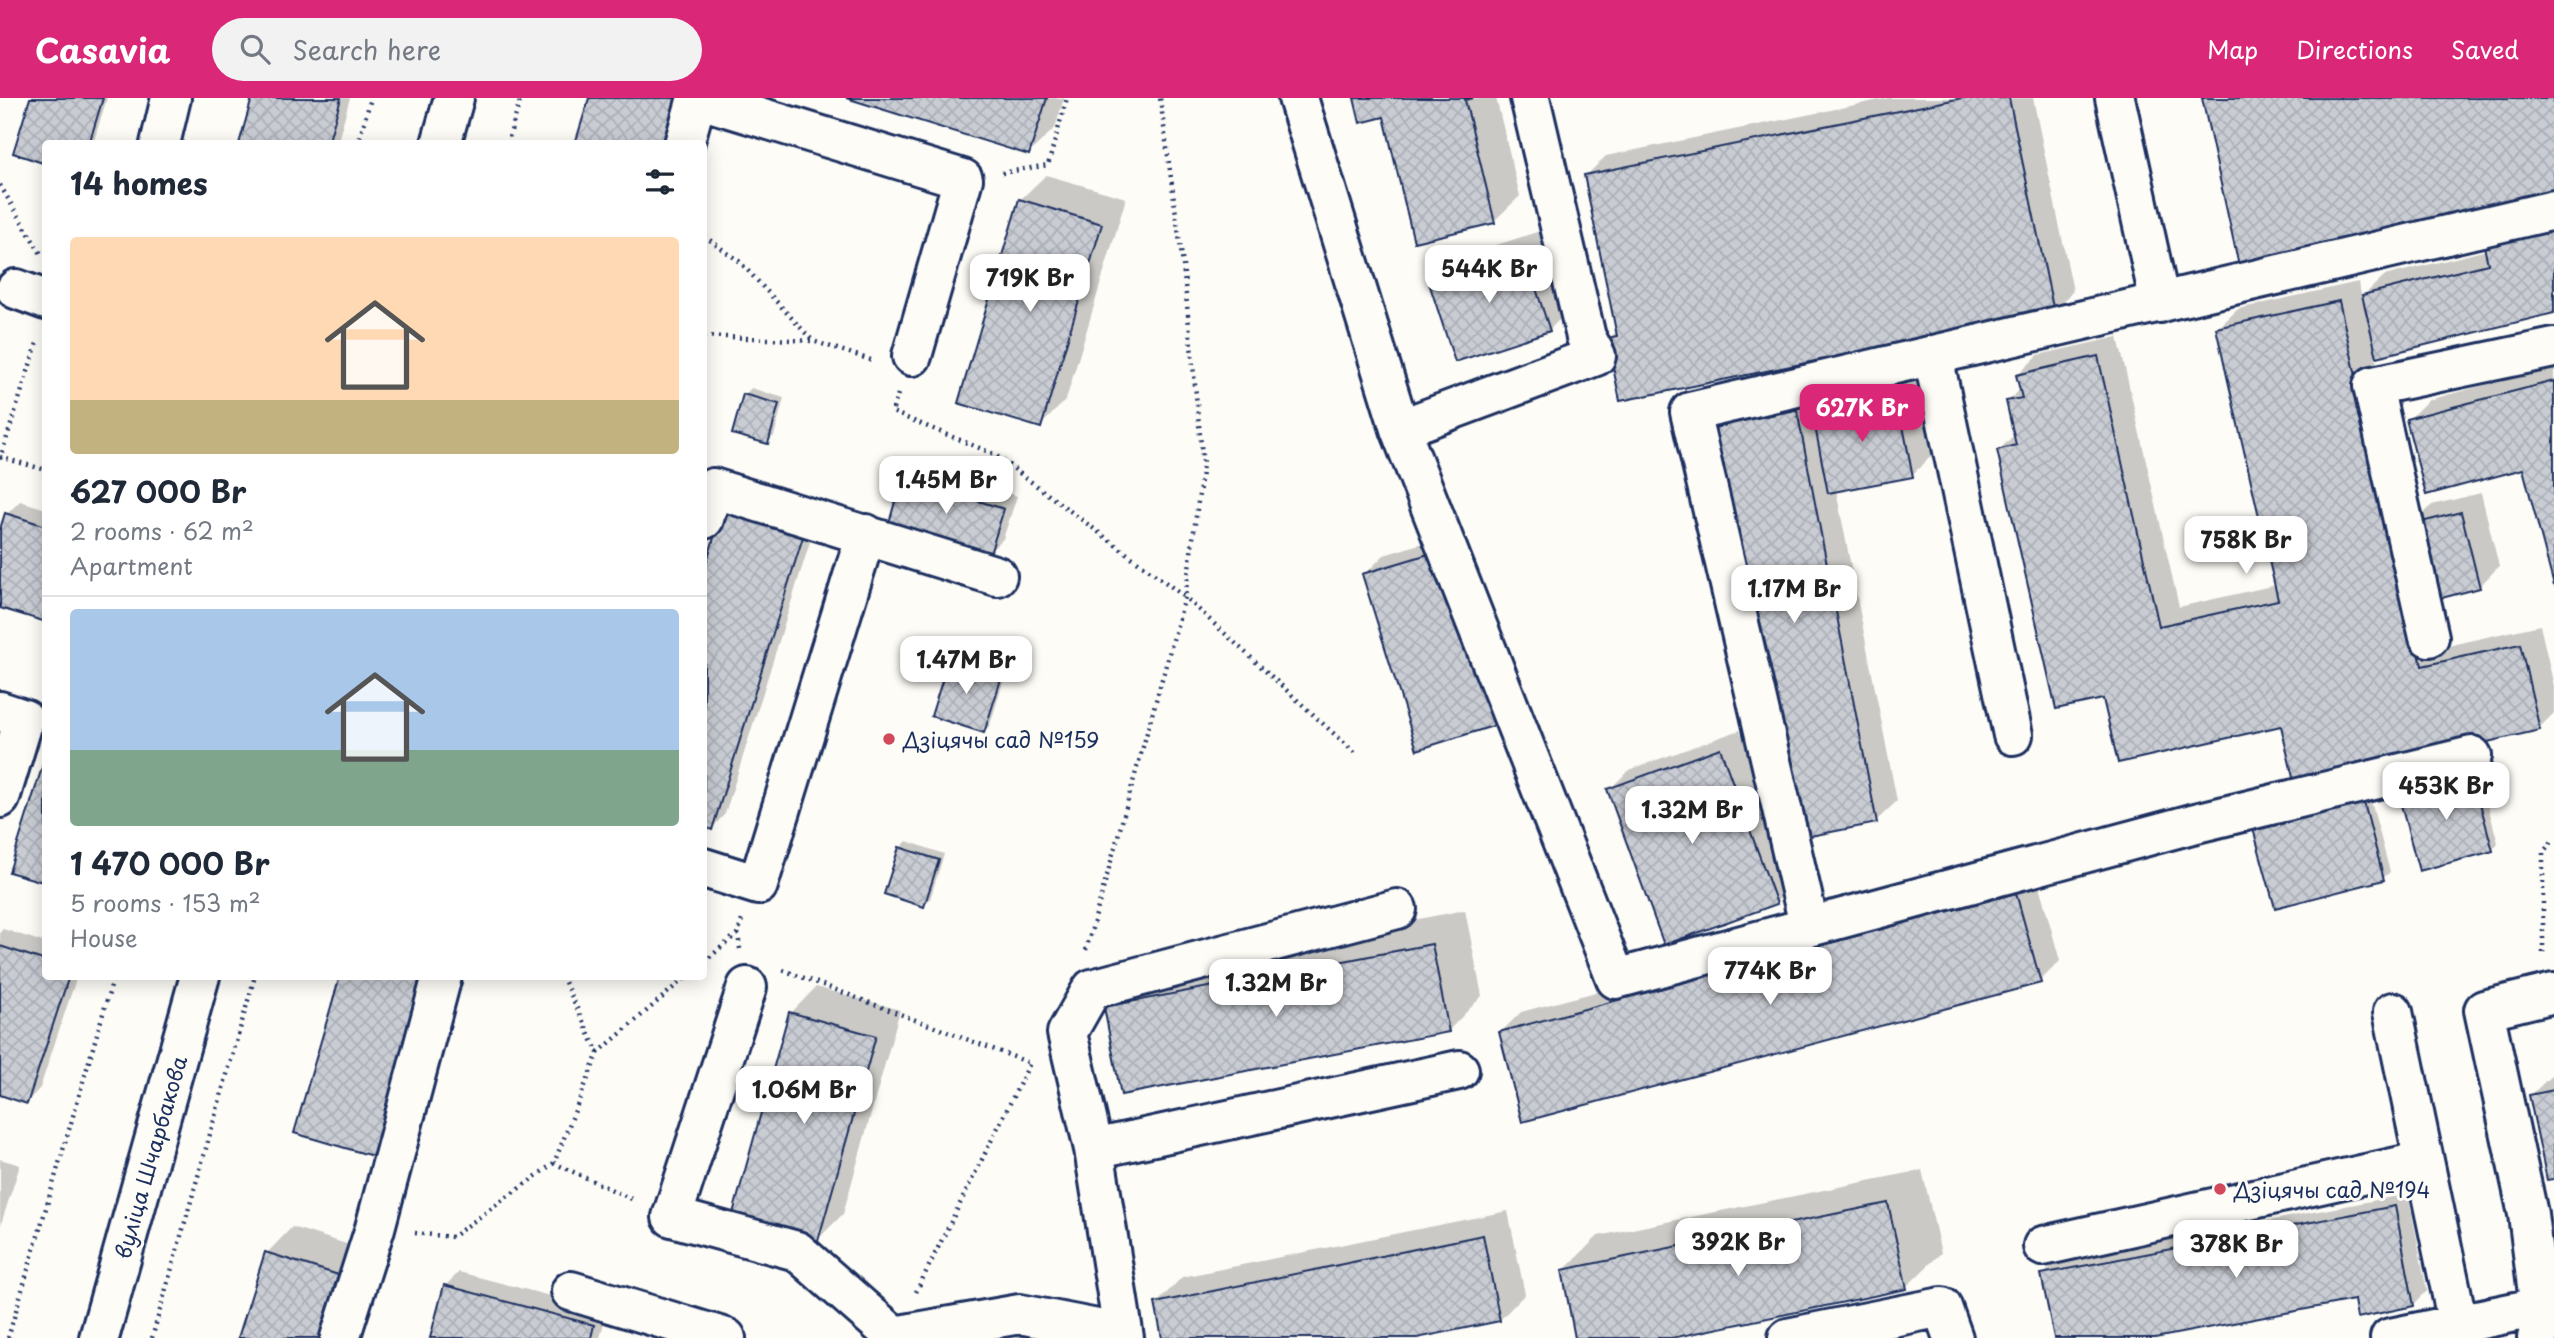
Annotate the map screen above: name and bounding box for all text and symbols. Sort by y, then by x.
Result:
search box [212,18,702,81]
text: Casavia [35,24,170,74]
icon: search [236,30,274,68]
text: Search here [292,30,441,69]
text: Map [2207,31,2258,67]
text: Directions [2296,31,2413,67]
text: Saved [2451,31,2519,67]
text: 14 homes [70,160,208,205]
icon: filters [641,163,679,201]
pin: 544K Br [1424,246,1554,305]
text: 544K Br [1441,250,1537,285]
pin: 719K Br [965,254,1095,314]
text: 719K Br [986,259,1074,294]
icon: home [312,282,438,408]
pin: 627K Br [1797,384,1927,444]
text: 627K Br [1816,389,1908,424]
pin: 1.45M Br [874,456,1018,516]
text: 1.45M Br [895,461,997,496]
text: 627 000 Br [70,468,247,513]
text: 2 rooms · 62 m² [70,513,254,548]
pin: 758K Br [2181,517,2311,576]
text: 758K Br [2200,521,2292,556]
text: Apartment [70,548,193,583]
pin: 1.17M Br [1722,566,1866,625]
text: 1.17M Br [1747,570,1841,605]
pin: 1.47M Br [894,636,1038,696]
text: 1.47M Br [916,641,1016,676]
icon: home [312,654,438,780]
place label: Дзіцячы сад №159 [902,723,1100,755]
marker: Дзіцячы сад №159 [881,731,897,747]
pin: 453K Br [2381,762,2511,822]
text: 453K Br [2398,767,2494,802]
pin: 1.32M Br [1620,786,1764,846]
text: 1.32M Br [1641,791,1743,826]
text: 1 470 000 Br [70,840,270,885]
text: 5 rooms · 153 m² [70,885,261,920]
text: House [70,920,137,955]
pin: 774K Br [1705,948,1835,1007]
text: 774K Br [1724,952,1816,987]
pin: 1.32M Br [1204,960,1348,1019]
text: 1.32M Br [1225,964,1327,999]
street label: вуліца Шчарбакова [106,1052,194,1262]
pin: 1.06M Br [732,1066,876,1126]
text: 1.06M Br [752,1071,856,1106]
place label: Дзіцячы сад №194 [2233,1173,2430,1205]
marker: Дзіцячы сад №194 [2212,1181,2228,1197]
pin: 392K Br [1673,1218,1803,1278]
pin: 378K Br [2171,1220,2301,1280]
text: 392K Br [1691,1223,1785,1258]
text: 378K Br [2189,1225,2283,1260]

